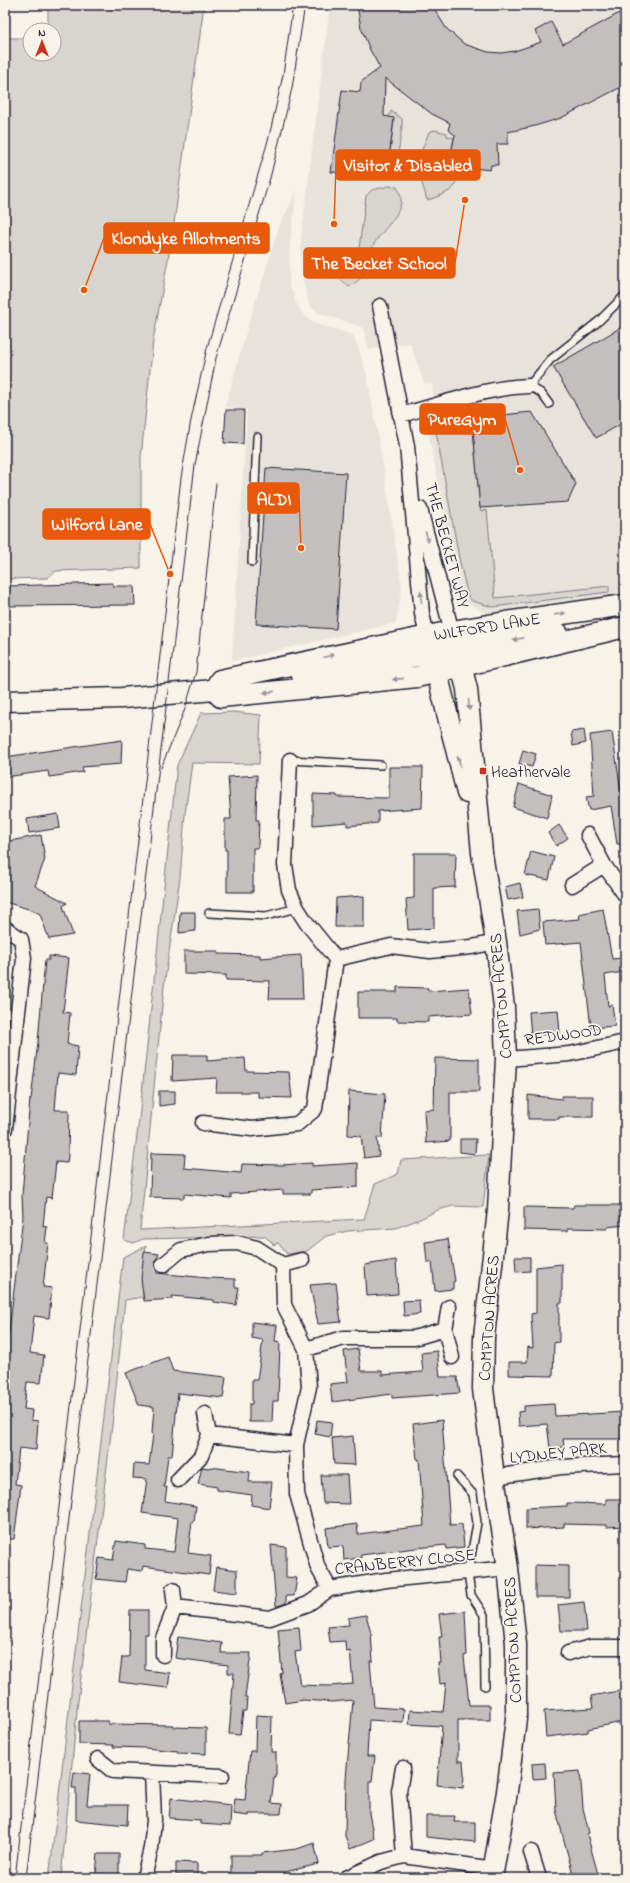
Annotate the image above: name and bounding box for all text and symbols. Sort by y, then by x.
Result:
north arrow [22,22,62,62]
text: N [38,25,46,41]
callout: Visitor & Disabled [336,150,480,180]
text: Visitor & Disabled [343,154,473,180]
callout: Klondyke Allotments [104,223,269,253]
text: Klondyke Allotments [111,227,261,254]
callout: The Becket School [304,248,455,278]
text: The Becket School [311,252,447,278]
callout: PureGym [420,404,505,434]
text: PureGym [428,408,496,435]
street label: THE BECKET WAY [418,480,475,611]
callout: ALDI [248,483,299,513]
text: ALDI [256,488,292,514]
callout: Wilford Lane [43,509,150,539]
text: Wilford Lane [51,513,144,539]
one-way arrow [424,531,430,543]
one-way arrow [417,591,424,603]
street label: WILFORD LANE [432,607,542,648]
one-way arrow [554,611,566,617]
one-way arrow [512,637,524,643]
one-way arrow [323,653,335,659]
one-way arrow [392,676,404,682]
one-way arrow [263,689,275,695]
one-way arrow [465,699,472,711]
one-way arrow [455,755,461,767]
place label: Heathervale [491,760,571,785]
marker: Heathervale [478,766,488,776]
street label: COMPTON ACRES [484,932,519,1060]
street label: REDWOOD [523,1018,603,1053]
street label: COMPTON ACRES [473,1254,506,1382]
street label: LYDNEY PARK [508,1436,609,1471]
street label: CRANBERRY CLOSE [334,1543,477,1582]
street label: COMPTON ACRES [498,1576,529,1704]

